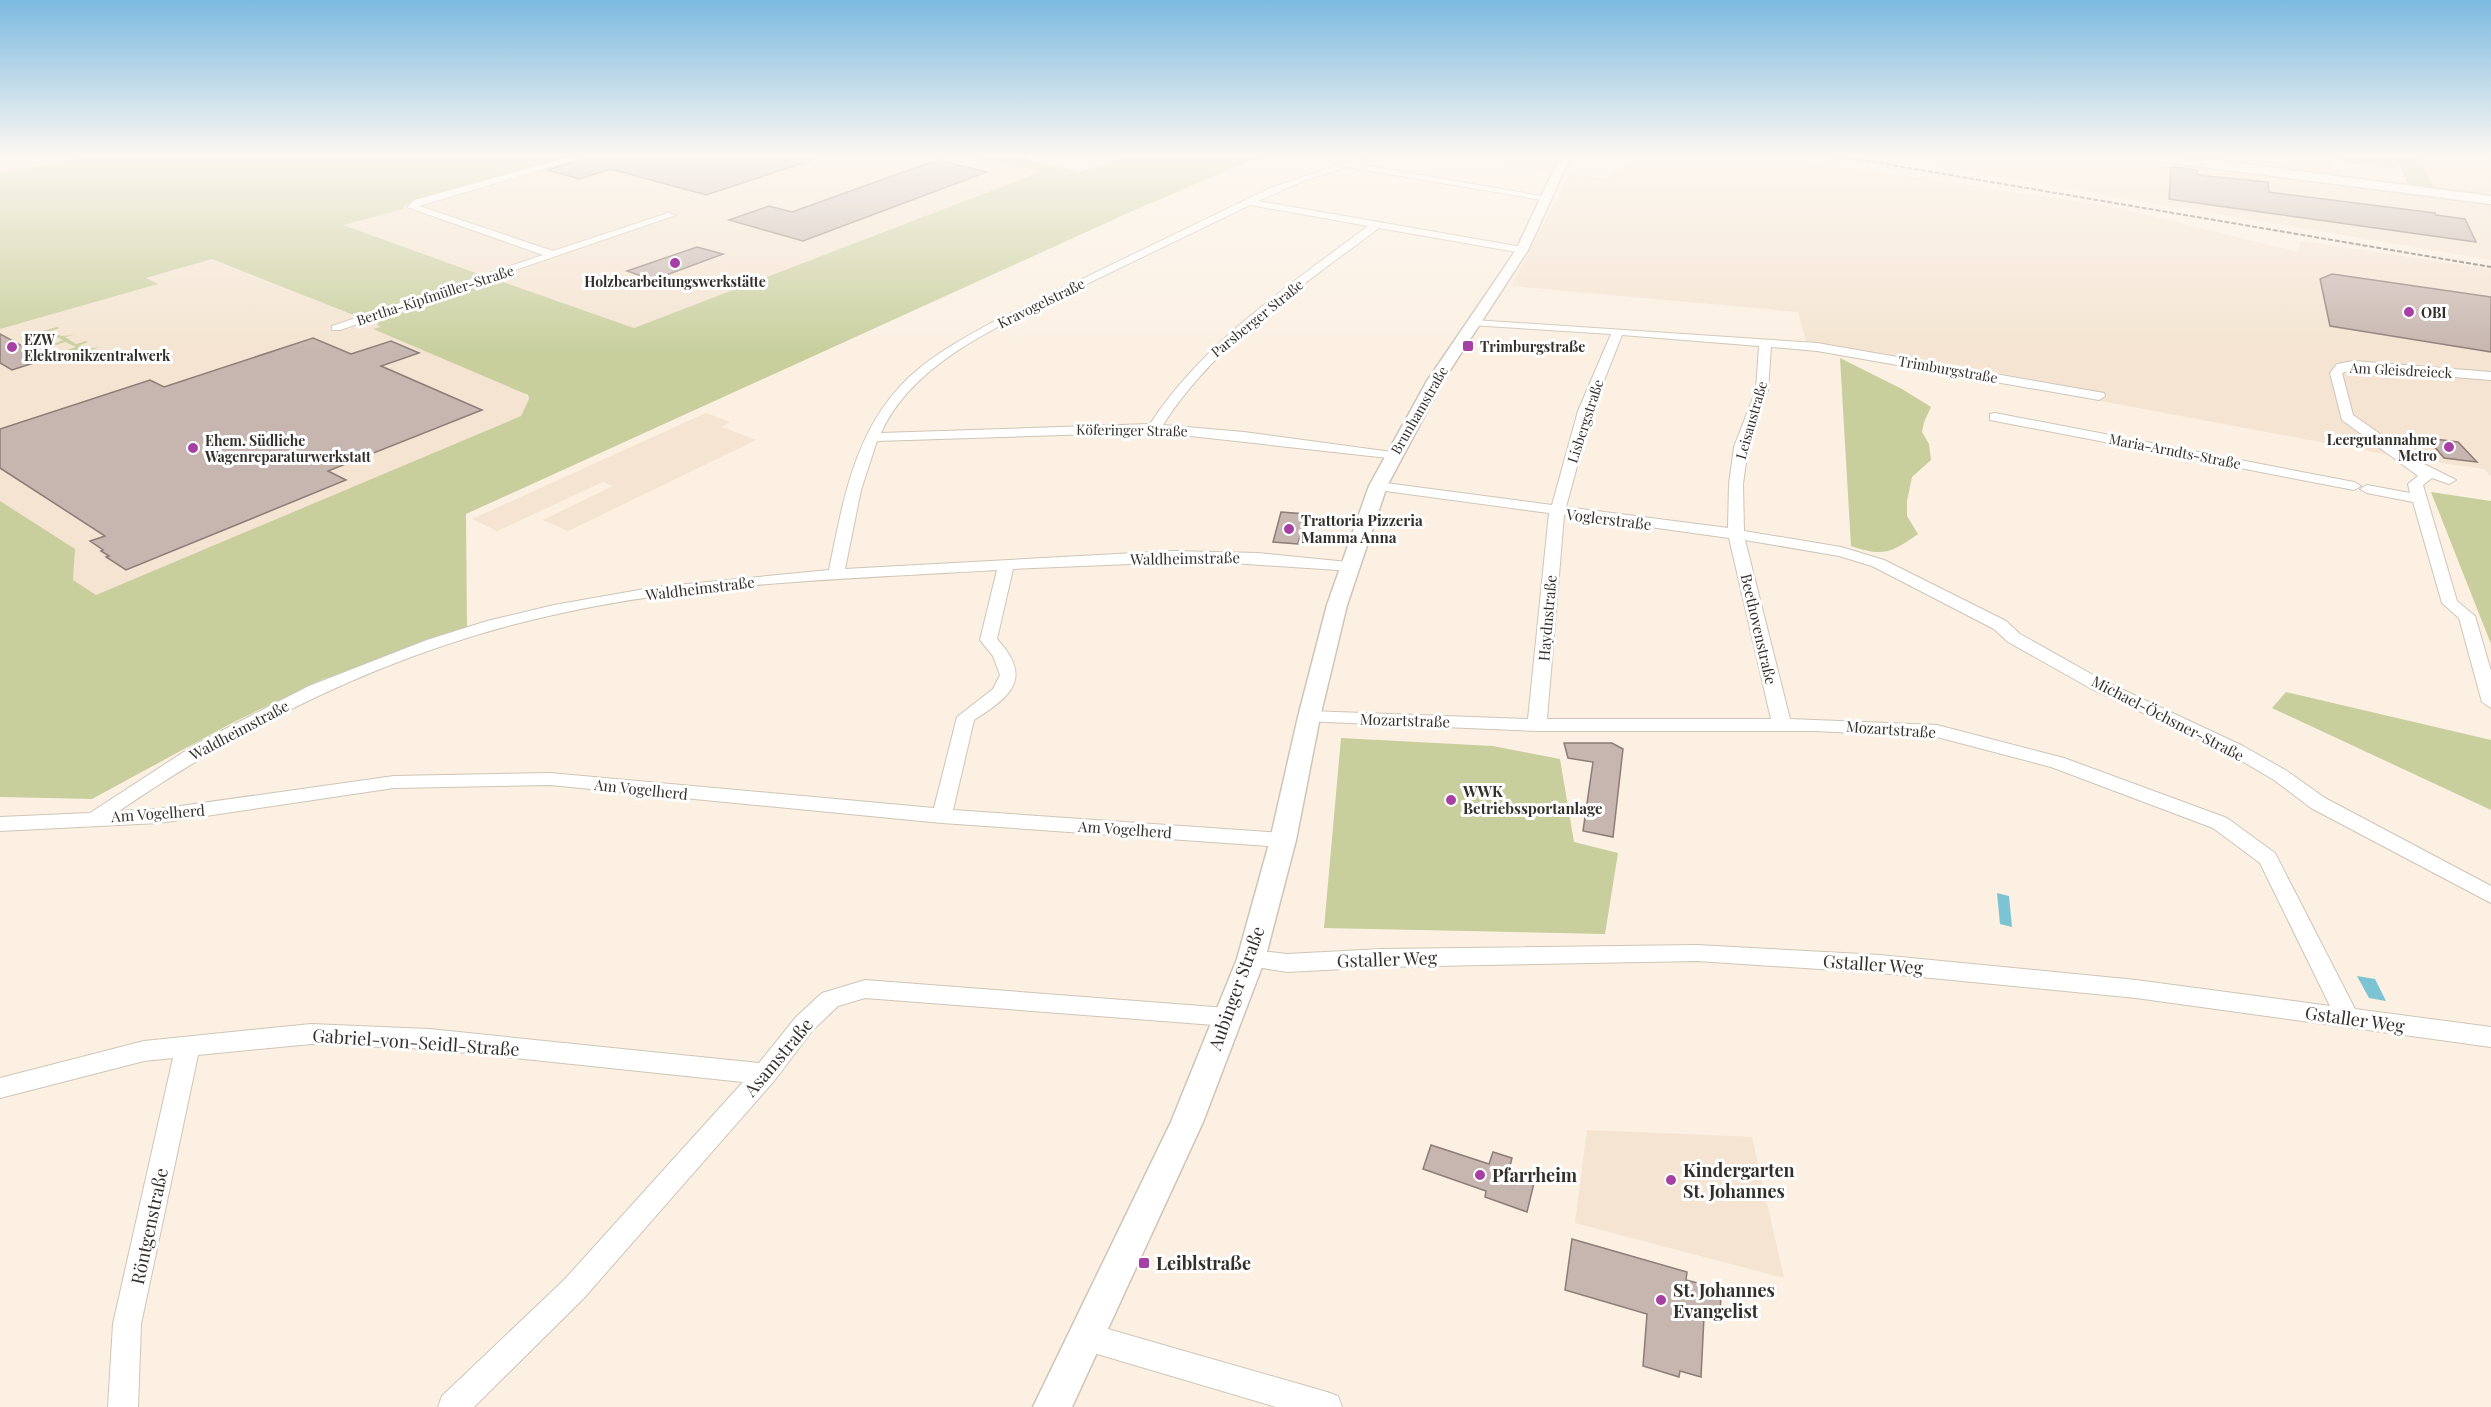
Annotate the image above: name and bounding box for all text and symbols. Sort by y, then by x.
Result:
marker: Holzbearbeitungswerkstätte [668,256,682,270]
street label: Bertha-Kipfmüller-Straße [354,261,516,329]
place label: Holzbearbeitungswerkstätte [584,272,766,291]
street label: Kravogelstraße [994,274,1088,332]
street label: Parsberger Straße [1207,275,1307,361]
place label: OBI [2421,303,2447,322]
marker: OBI [2402,305,2416,319]
place label: EZW Elektronikzentralwerk [24,330,171,365]
place label: Trimburgstraße [1480,337,1585,356]
marker: Trimburgstraße [1461,339,1475,353]
marker: EZW Elektronikzentralwerk [5,340,19,354]
street label: Trimburgstraße [1897,351,1999,387]
street label: Am Gleisdreieck [2348,358,2453,382]
street label: Brunhamstraße [1386,363,1452,457]
street label: Lisbergstraße [1563,377,1607,465]
street label: Leisaustraße [1731,379,1771,461]
street label: Köferinger Straße [1076,420,1188,440]
street label: Maria-Arndts-Straße [2107,429,2243,473]
place label: Leergutannahme Metro [2327,430,2437,465]
place label: Ehem. Südliche Wagenreparaturwerkstatt [204,431,371,466]
marker: Leergutannahme Metro [2442,440,2456,454]
marker: Ehem. Südliche Wagenreparaturwerkstatt [186,441,200,455]
street label: Voglerstraße [1564,504,1653,534]
place label: Trattoria Pizzeria Mamma Anna [1301,510,1423,547]
marker: Trattoria Pizzeria Mamma Anna [1282,522,1296,536]
street label: Waldheimstraße [1129,547,1240,569]
street label: Waldheimstraße [643,571,756,605]
street label: Beethovenstraße [1737,572,1781,686]
street label: Haydnstraße [1533,574,1561,662]
street label: Michael-Öchsner-Straße [2088,671,2248,765]
street label: Waldheimstraße [185,695,292,765]
street label: Mozartstraße [1360,708,1450,732]
street label: Mozartstraße [1845,716,1937,742]
street label: Am Vogelherd [592,774,689,804]
place label: WWK Betriebssportanlage [1462,781,1603,818]
marker: WWK Betriebssportanlage [1444,793,1458,807]
street label: Am Vogelherd [109,800,206,826]
street label: Am Vogelherd [1076,816,1173,842]
street label: Aubinger Straße [1202,923,1270,1054]
street label: Gstaller Weg [1336,945,1438,973]
street label: Gstaller Weg [1822,949,1924,980]
street label: Gstaller Weg [2304,1000,2407,1038]
street label: Asamstraße [738,1013,818,1102]
street label: Gabriel-von-Seidl-Straße [312,1023,520,1061]
place label: Kindergarten St. Johannes [1683,1158,1795,1203]
place label: Pfarrheim [1492,1163,1578,1187]
street label: Röntgenstraße [125,1166,173,1286]
marker: Pfarrheim [1473,1168,1487,1182]
marker: Kindergarten St. Johannes [1664,1173,1678,1187]
place label: Leiblstraße [1156,1251,1251,1275]
marker: Leiblstraße [1137,1256,1151,1270]
place label: St. Johannes Evangelist [1673,1278,1775,1323]
marker: St. Johannes Evangelist [1654,1293,1668,1307]

